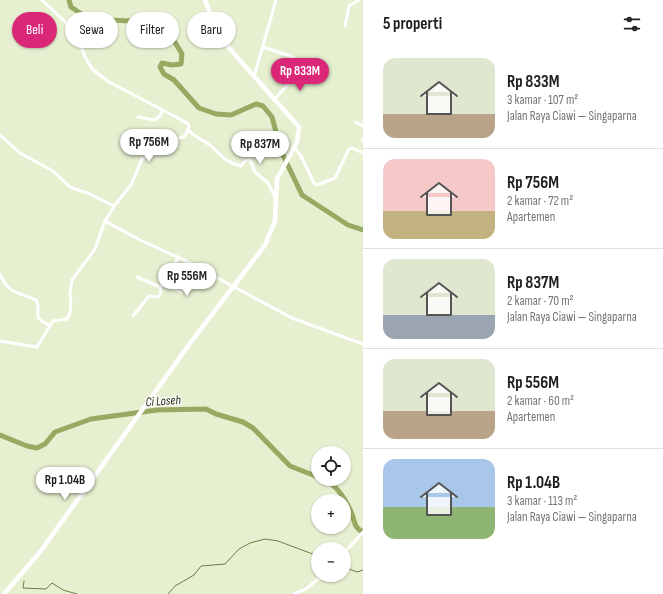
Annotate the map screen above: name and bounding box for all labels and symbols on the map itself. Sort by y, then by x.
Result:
pin: Rp 833M [263,58,337,92]
pin: Rp 756M [112,129,186,163]
pin: Rp 837M [223,131,297,165]
pin: Rp 556M [150,263,224,297]
water label: Ci Loseh [145,392,182,410]
pin: Rp 1.04B [24,467,106,501]

